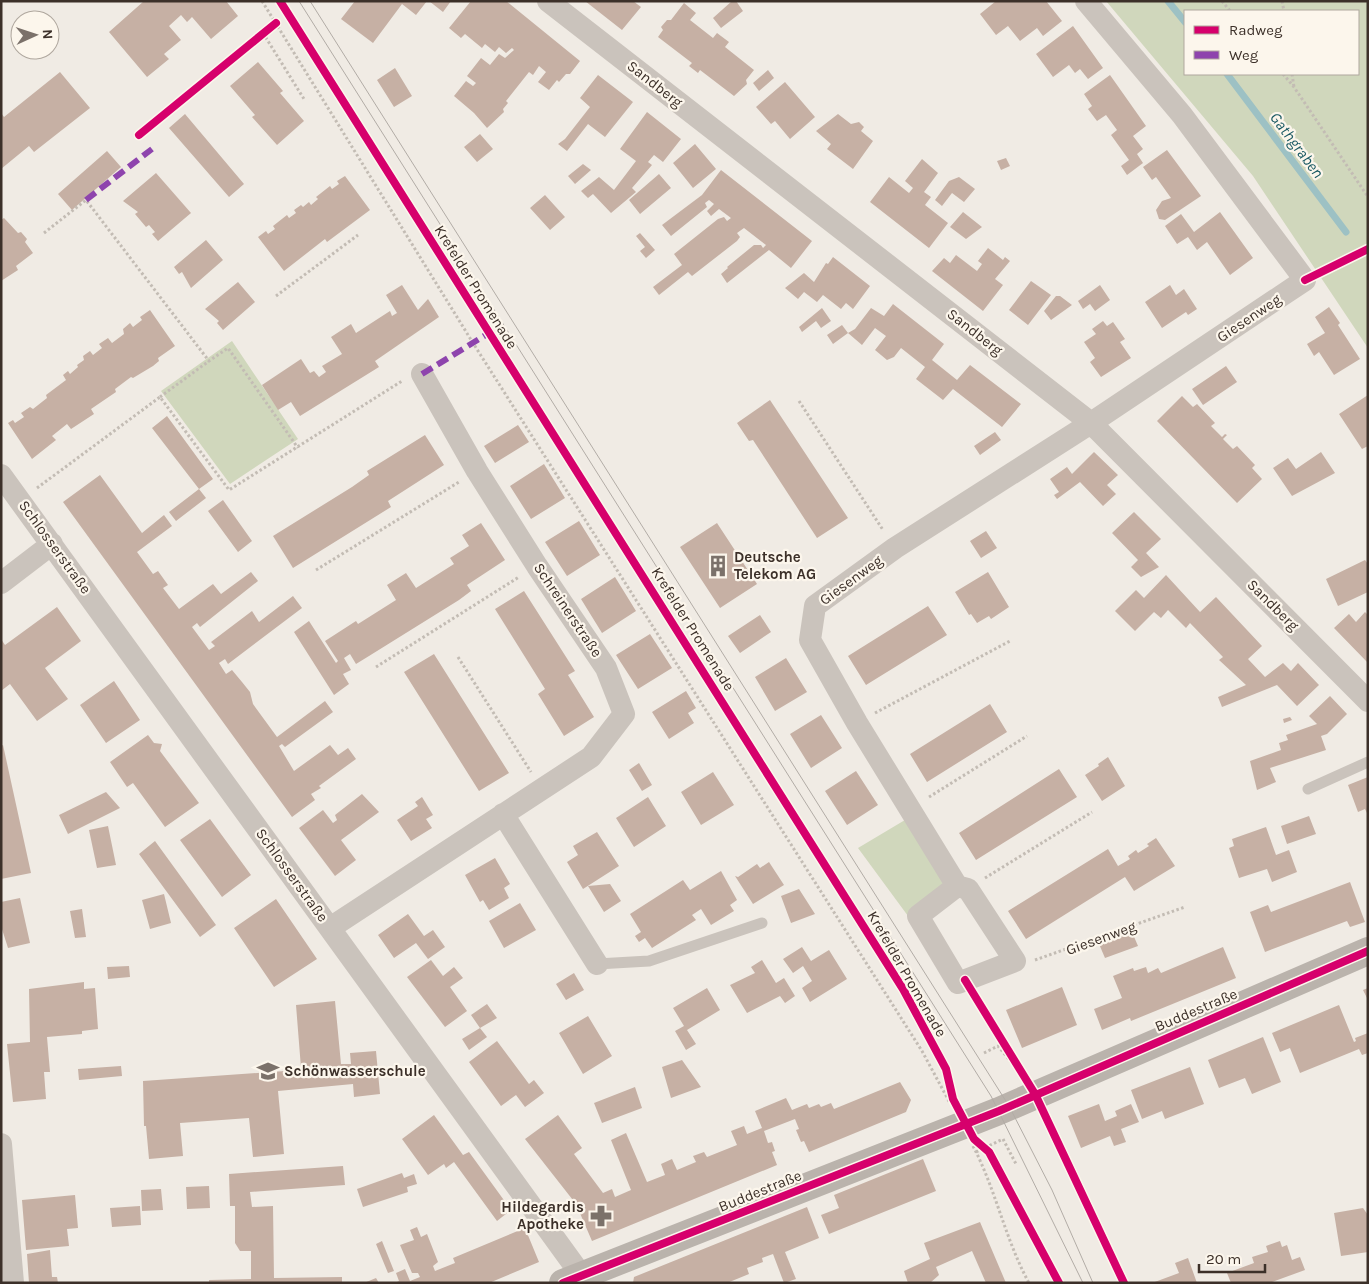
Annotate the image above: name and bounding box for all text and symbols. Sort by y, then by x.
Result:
north arrow [10,10,60,60]
legend [1184,10,1359,75]
text: Radweg [1229,21,1283,39]
text: N [39,29,56,40]
text: Weg [1229,46,1259,64]
street label: Sandberg [624,57,687,112]
water label: Gathgraben [1266,108,1328,182]
street label: Krefelder Promenade [431,222,521,352]
street label: Giesenweg [1213,290,1285,346]
street label: Sandberg [944,305,1007,360]
street label: Schlosserstraße [15,497,95,597]
place label: Deutsche Telekom AG [734,548,816,583]
street label: Giesenweg [816,551,886,609]
building icon: Deutsche Telekom AG [705,553,731,579]
street label: Schreinerstraße [530,559,606,661]
street label: Krefelder Promenade [648,564,738,694]
street label: Sandberg [1243,575,1303,635]
street label: Schlosserstraße [252,825,332,925]
street label: Krefelder Promenade [864,908,950,1040]
street label: Giesenweg [1063,917,1139,959]
street label: Buddestraße [1152,985,1240,1035]
school or university icon: Schönwasserschule [255,1058,281,1084]
place label: Schönwasserschule [284,1062,426,1080]
street label: Buddestraße [716,1166,804,1216]
place label: Hildegardis Apotheke [501,1198,584,1233]
pharmacy icon: Hildegardis Apotheke [588,1203,614,1229]
scale bar [1199,1242,1265,1274]
text: 20 m [1206,1250,1241,1268]

